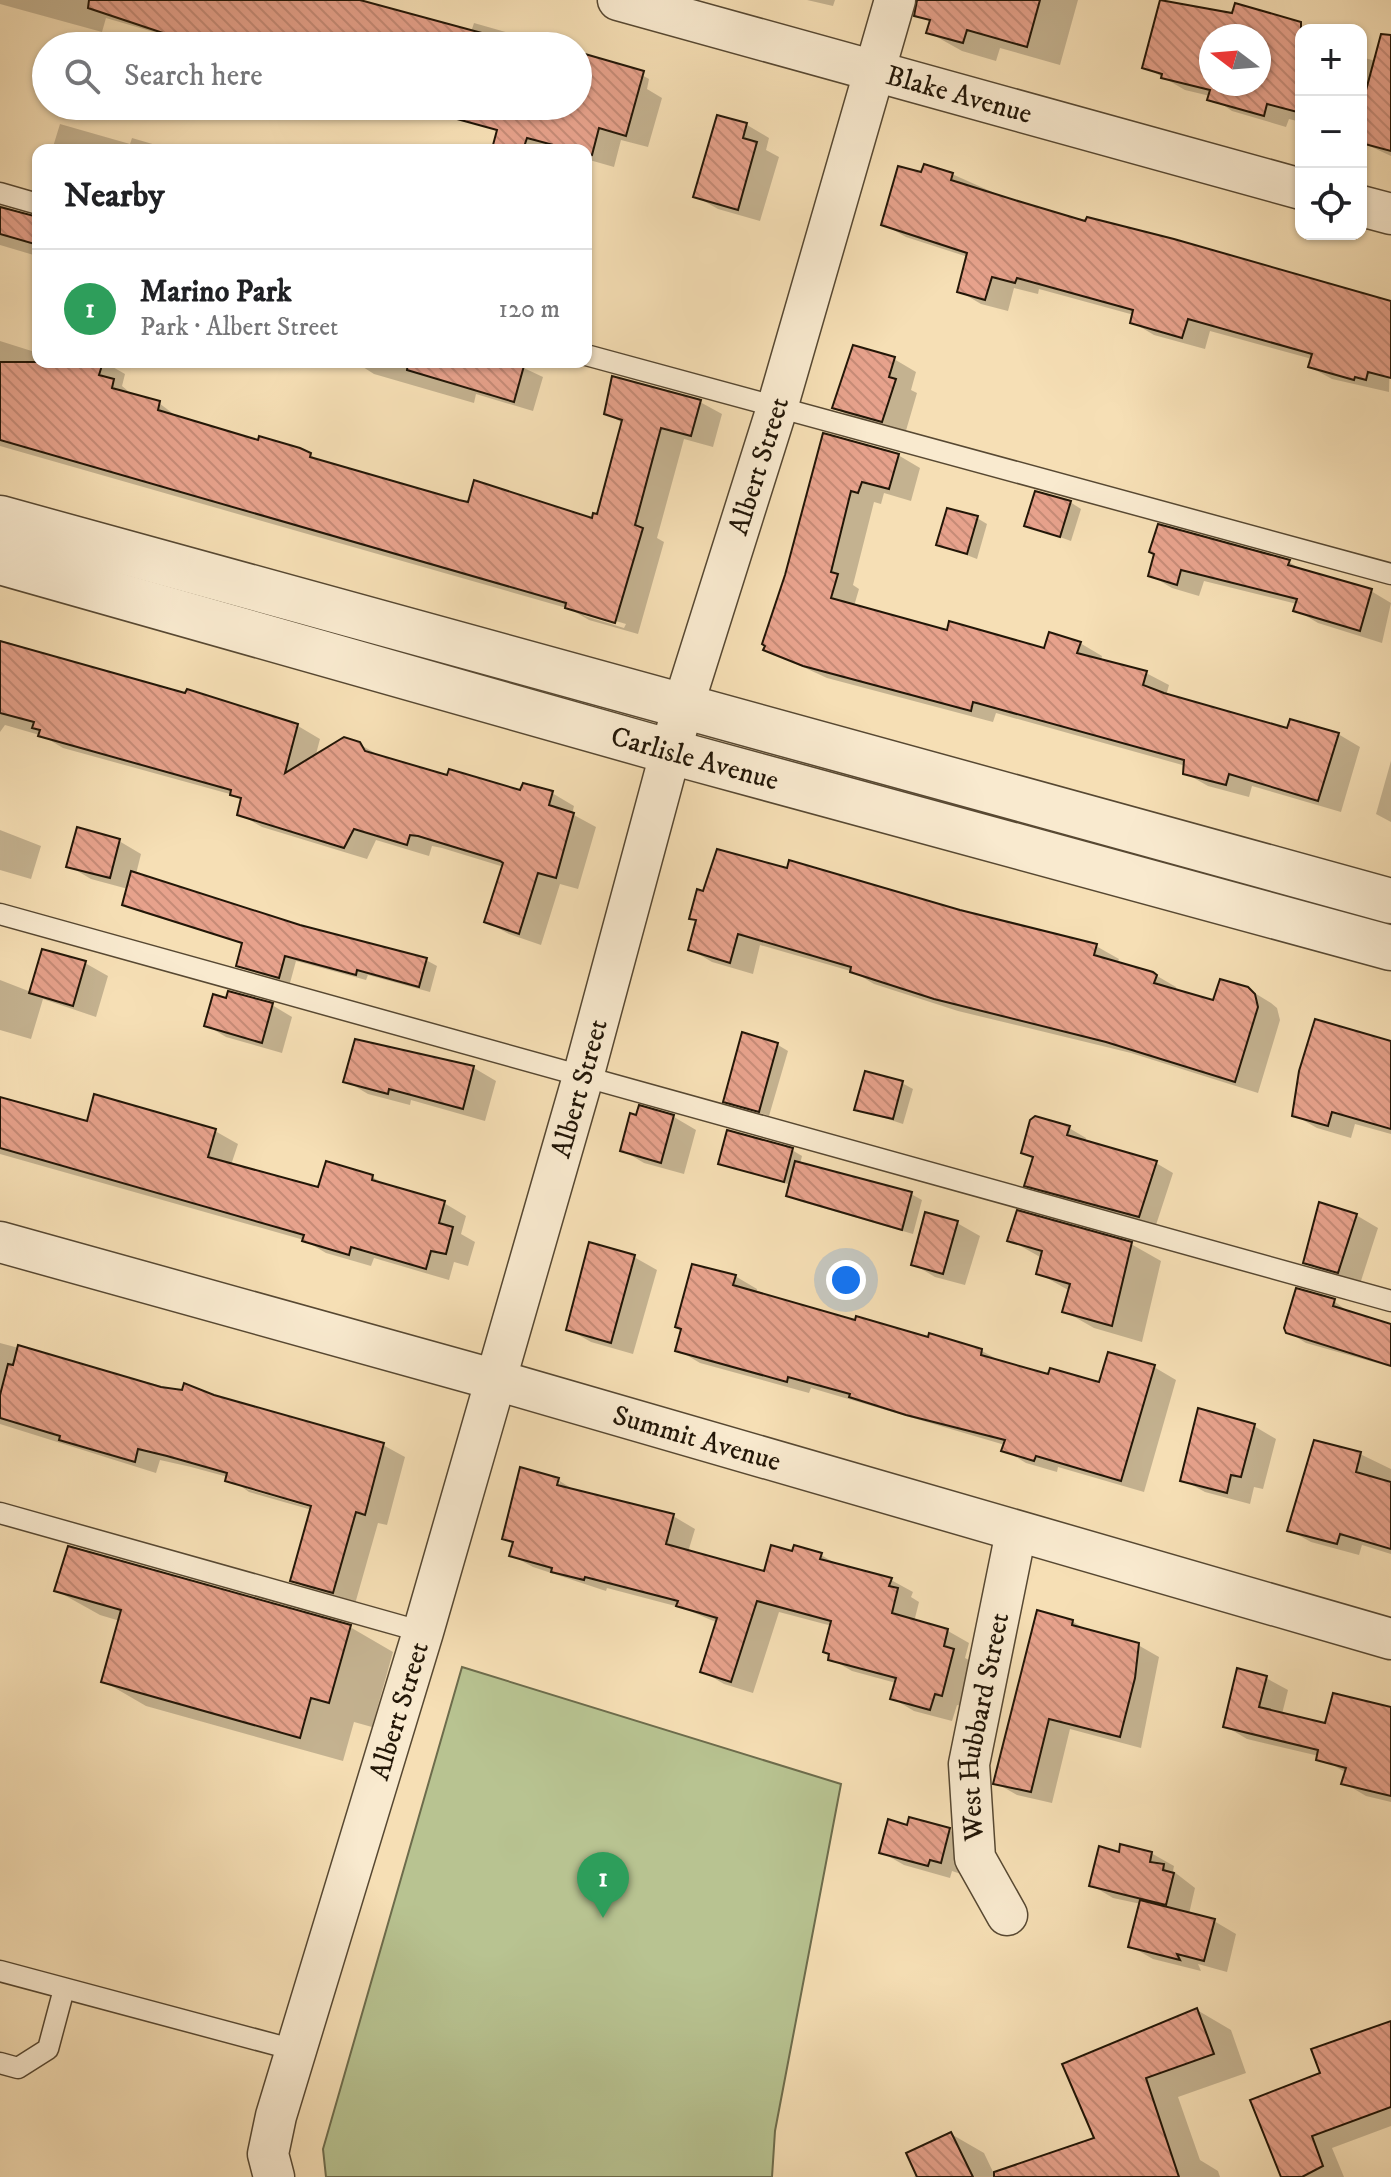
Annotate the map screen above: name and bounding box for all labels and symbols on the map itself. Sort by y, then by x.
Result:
north arrow [1199,24,1271,96]
street label: Blake Avenue [882,58,1036,131]
street label: Albert Street [721,393,797,539]
street label: Carlisle Avenue [607,718,783,798]
street label: Albert Street [543,1015,615,1162]
your location [826,1260,866,1300]
street label: Summit Avenue [609,1397,785,1479]
street label: West Hubbard Street [951,1609,1017,1843]
street label: Albert Street [362,1638,437,1784]
pin: 1 [577,1852,629,1918]

